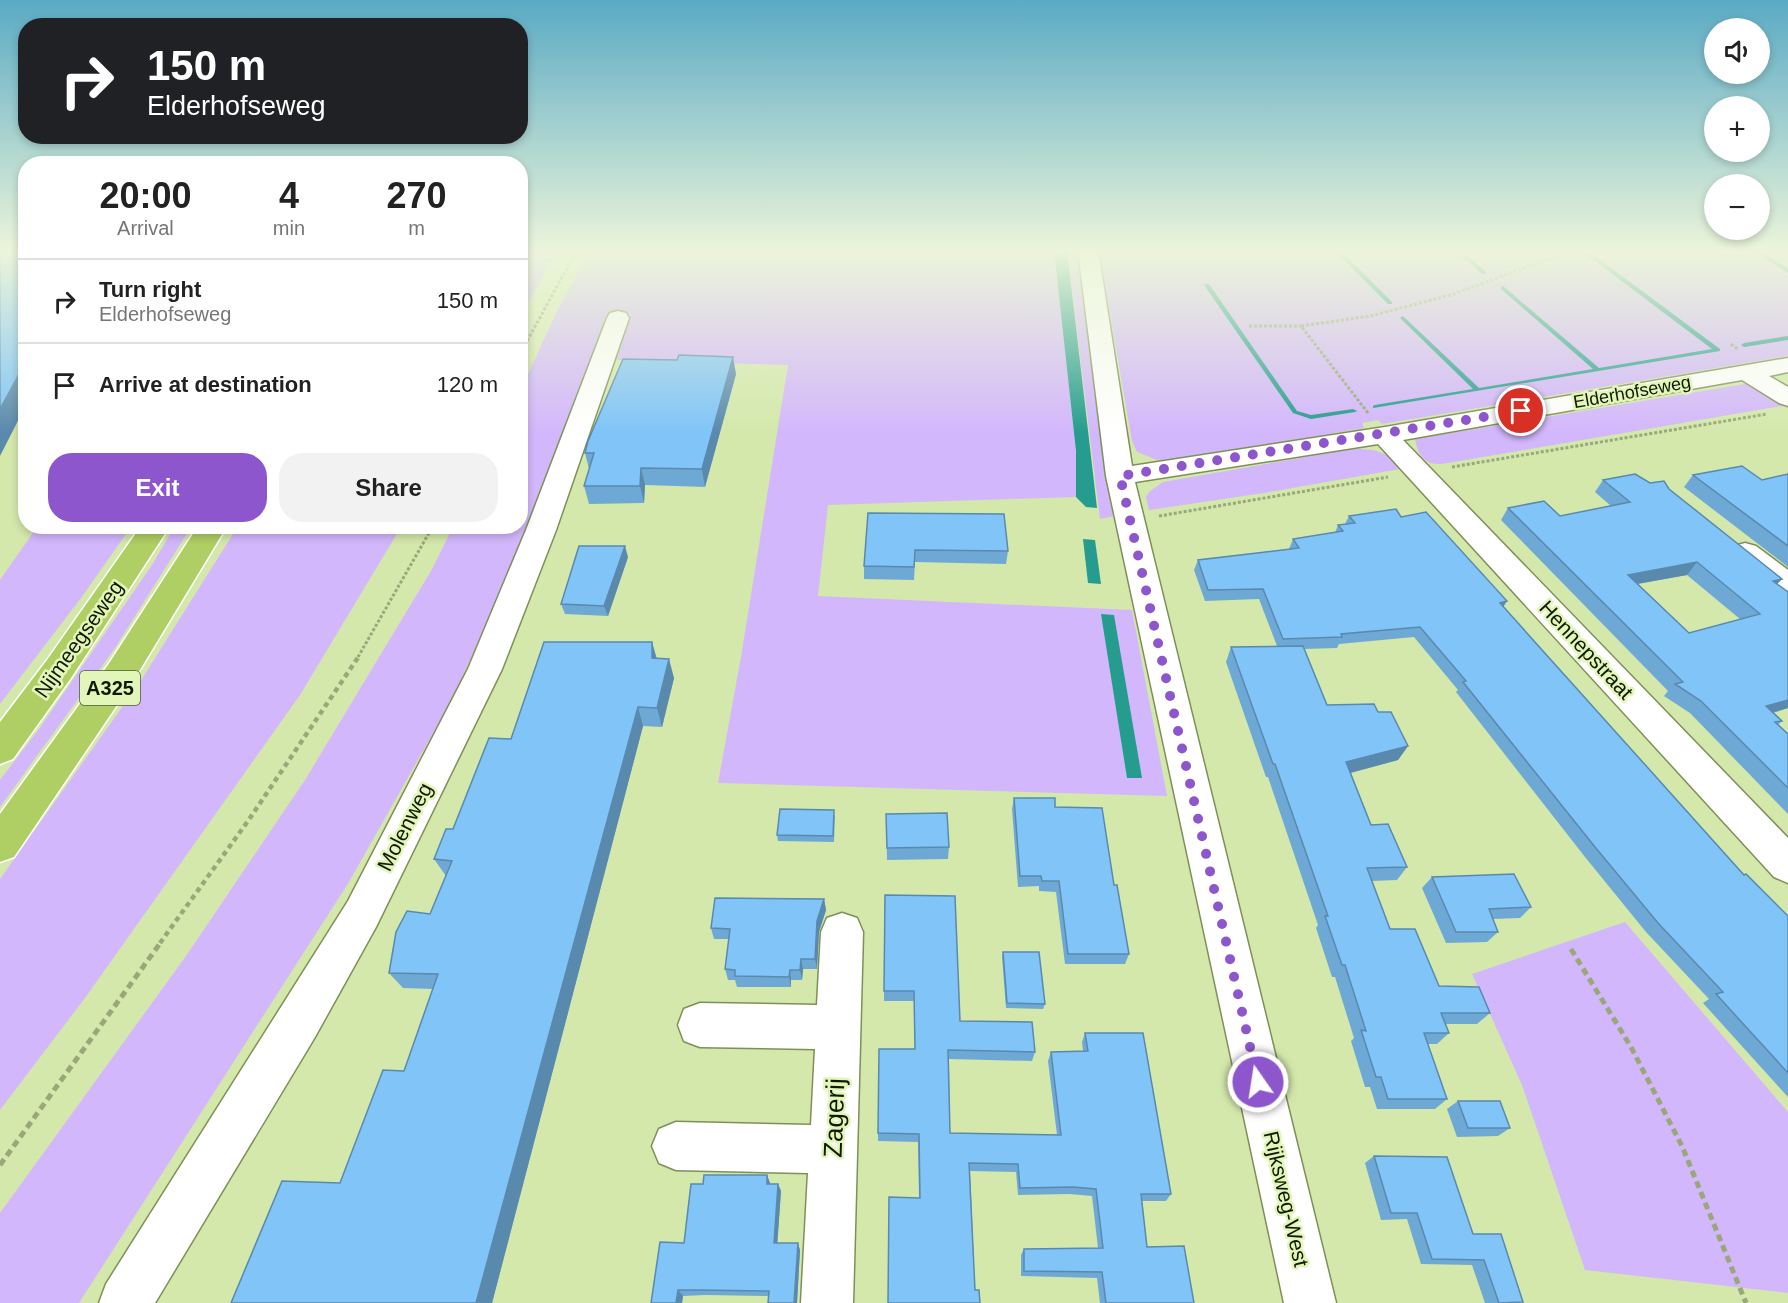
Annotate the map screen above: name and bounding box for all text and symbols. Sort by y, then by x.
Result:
map controls [1704,18,1770,240]
button: sound [1704,18,1770,84]
icon: right [48,42,126,120]
text: 150 m [147,42,266,89]
text: Elderhofseweg [147,91,326,121]
button: + [1704,96,1770,162]
button: − [1704,174,1770,240]
text: 20:00 [99,175,191,216]
text: 4 [279,175,299,216]
text: 270 [386,175,447,216]
text: Arrival [117,217,174,239]
text: min [273,217,305,239]
text: m [408,217,425,239]
text: Turn right [99,277,201,302]
icon: right [48,285,81,318]
text: 150 m [437,288,498,313]
text: Elderhofseweg [99,303,231,325]
icon: arrive [48,369,81,402]
text: Arrive at destination [99,372,312,397]
text: 120 m [437,372,498,397]
street label: Elderhofseweg [1572,372,1692,412]
pin [1495,385,1546,436]
icon: arrive [1504,394,1537,427]
button: Exit [48,453,267,522]
button: Share [279,453,498,522]
street label: Nijmeegseweg [30,576,128,702]
street label: Hennepstraat [1535,596,1638,704]
road number: A325 [80,671,140,705]
street label: Molenweg [373,779,437,875]
position arrow [1226,1050,1290,1114]
street label: Zagerij [818,1078,850,1158]
street label: Rijksweg-West [1260,1129,1313,1269]

